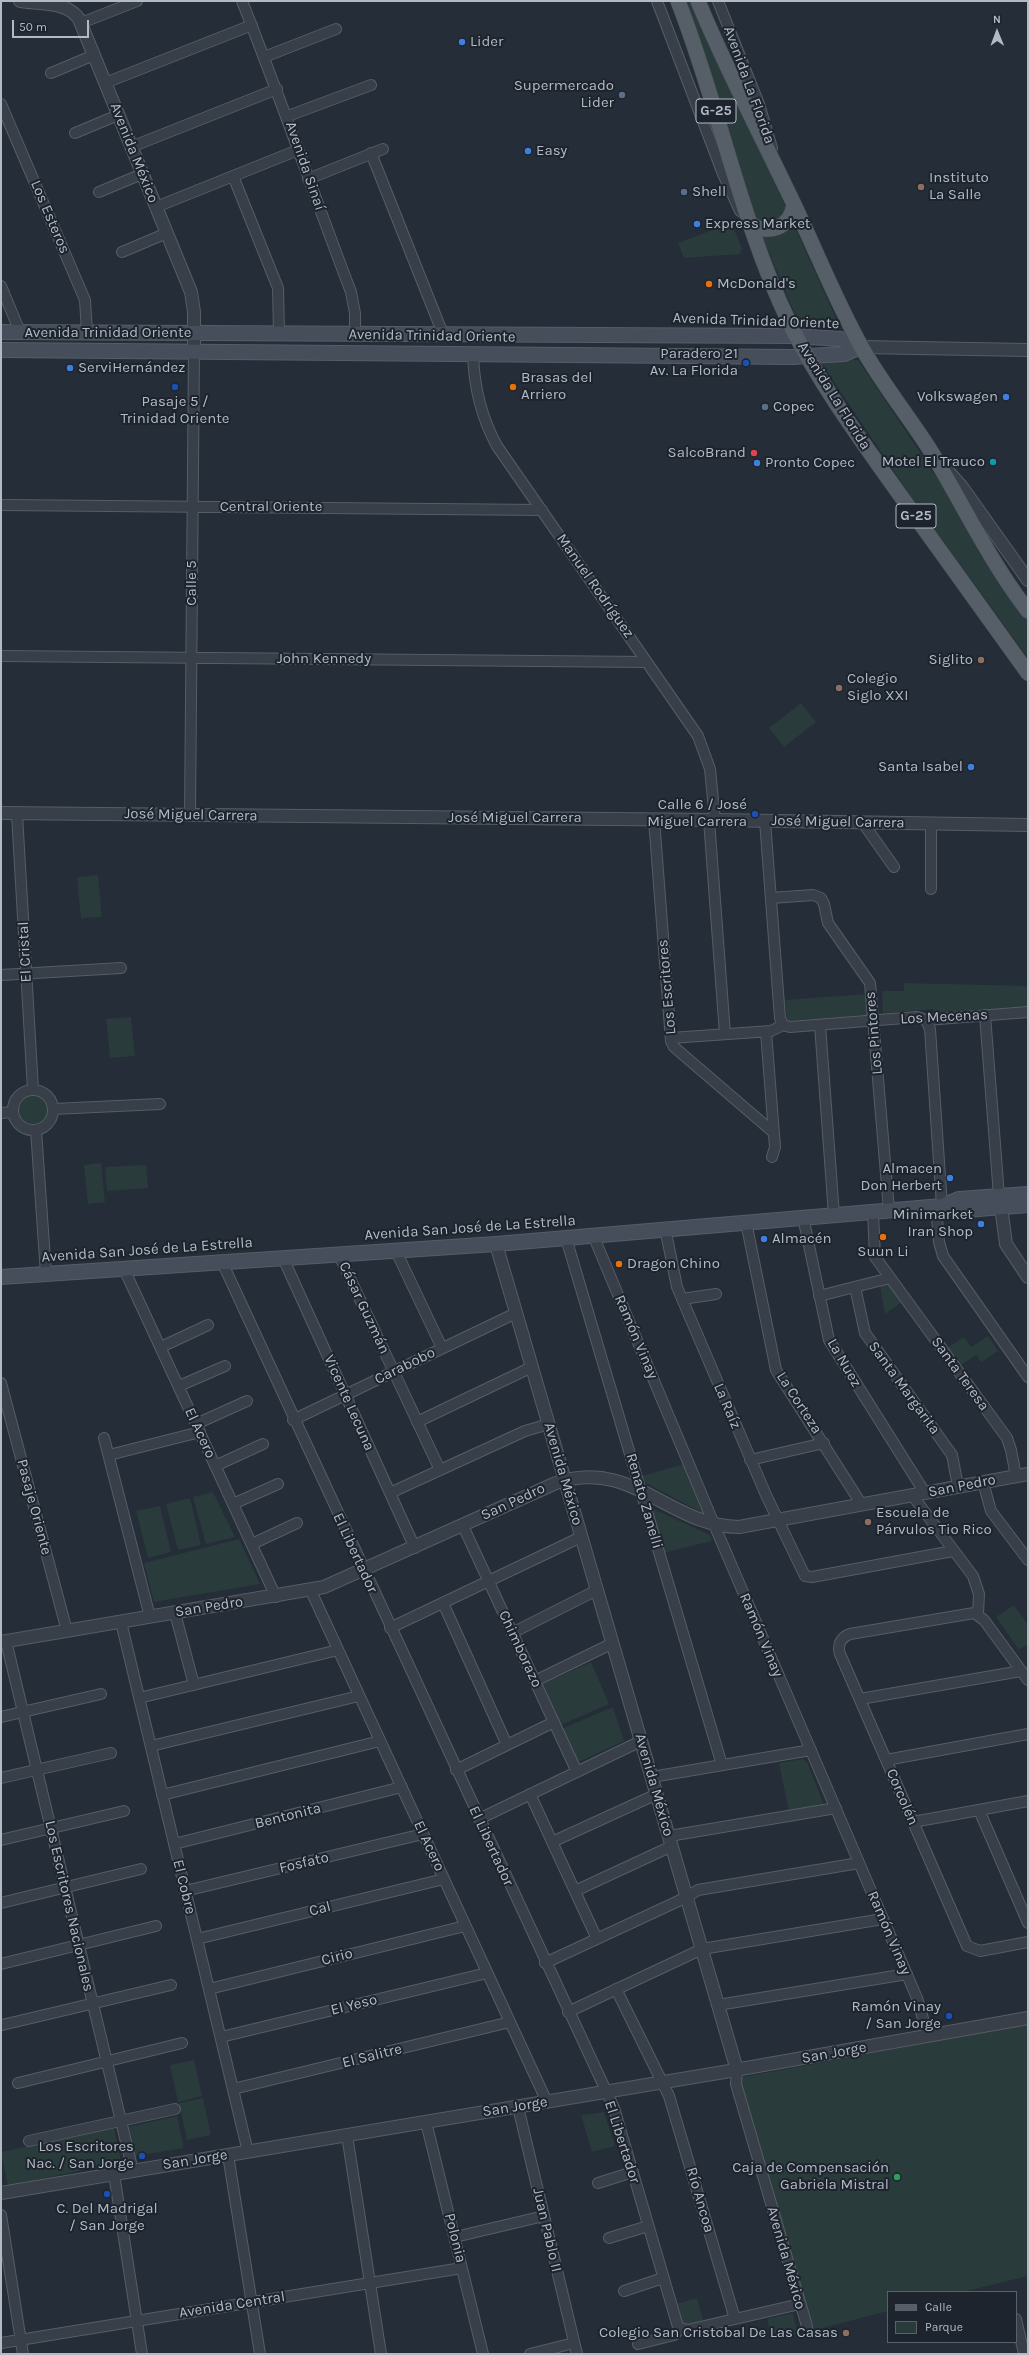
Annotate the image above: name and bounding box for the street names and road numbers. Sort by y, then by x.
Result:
street label: Avenida La Florida [719,24,779,146]
road number: G-25 [696,99,736,123]
street label: Avenida México [106,100,162,206]
street label: Avenida Sinaí [281,119,329,213]
street label: Los Esteros [27,178,73,256]
street label: Avenida Trinidad Oriente [672,309,840,333]
street label: Avenida Trinidad Oriente [25,324,191,342]
street label: Avenida Trinidad Oriente [348,326,516,346]
street label: Avenida La Florida [794,339,874,453]
street label: Central Oriente [220,498,322,516]
road number: G-25 [896,504,936,528]
street label: Manuel Rodríguez [552,530,638,642]
street label: Calle 5 [183,560,201,606]
street label: John Kennedy [277,650,371,668]
street label: José Miguel Carrera [124,805,258,825]
street label: José Miguel Carrera [448,809,582,827]
street label: José Miguel Carrera [771,812,905,832]
street label: El Cristal [14,921,36,983]
street label: Los Escritores [654,939,680,1035]
street label: Los Pintores [861,991,887,1075]
street label: Los Mecenas [900,1006,988,1028]
street label: Avenida San José de La Estrella [364,1212,576,1244]
street label: Avenida San José de La Estrella [41,1234,253,1266]
street label: Cásar Guzmán [335,1259,393,1357]
street label: Ramón Vinay [610,1292,662,1382]
street label: Santa Teresa [927,1333,993,1415]
street label: La Nuez [823,1336,865,1390]
street label: Santa Margarita [864,1338,944,1438]
street label: Carabobo [372,1344,438,1388]
street label: Vicente Lecuna [320,1352,378,1454]
street label: La Corteza [772,1369,826,1437]
street label: La Raíz [709,1380,745,1432]
street label: El Acero [180,1405,220,1461]
street label: Avenida México [540,1420,586,1528]
street label: Renato Zanelli [622,1451,666,1551]
street label: Pasaje Oriente [13,1457,55,1557]
street label: San Pedro [927,1471,997,1501]
street label: San Pedro [478,1479,548,1525]
street label: El Libertador [329,1510,381,1596]
street label: Ramón Vinay [735,1590,787,1680]
street label: San Pedro [174,1593,244,1621]
street label: Chimborazo [494,1608,546,1690]
street label: Avenida México [631,1731,677,1839]
street label: Corcolén [882,1766,922,1828]
street label: Bentonita [253,1799,323,1833]
street label: El Libertador [465,1803,517,1889]
street label: El Acero [409,1818,449,1874]
street label: Los Escritores Nacionales [41,1819,97,1993]
street label: Fosfato [277,1849,331,1877]
street label: El Cobre [169,1858,199,1916]
street label: Ramón Vinay [863,1888,915,1978]
street label: Cal [307,1898,333,1920]
street label: Cirio [319,1944,355,1970]
street label: El Yeso [329,1991,379,2019]
street label: San Jorge [800,2038,868,2068]
street label: El Salitre [340,2040,404,2072]
street label: San Jorge [481,2093,549,2121]
street label: El Libertador [600,2098,644,2186]
street label: San Jorge [161,2146,229,2174]
street label: Río Ancoa [682,2165,718,2235]
street label: Juan Pablo II [529,2186,565,2274]
street label: Avenida México [763,2204,809,2312]
street label: Polonia [440,2211,470,2265]
street label: Avenida Central [178,2288,286,2322]

